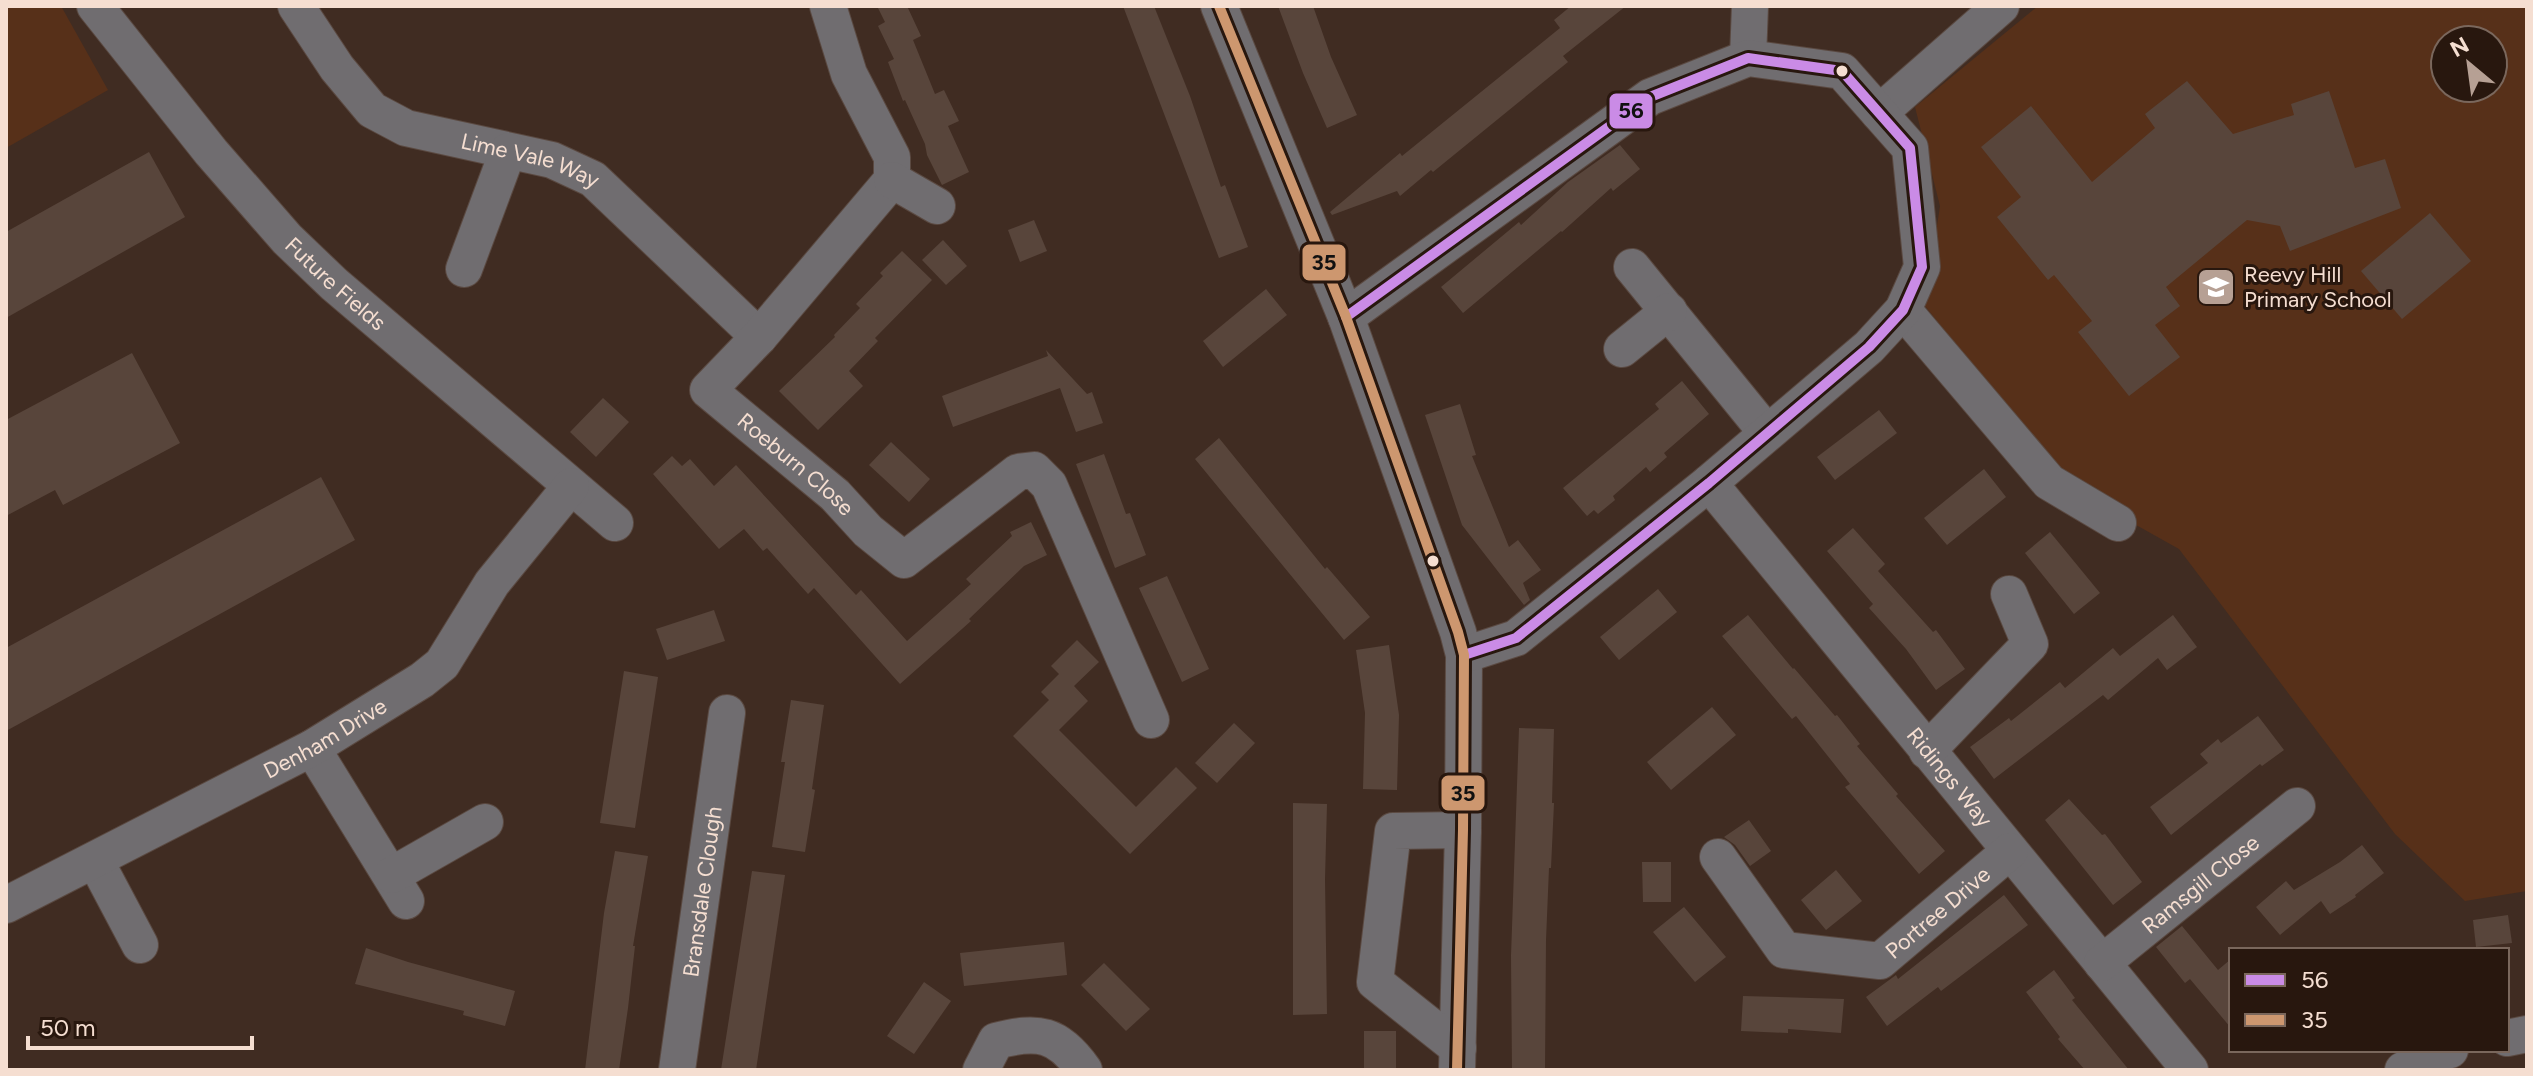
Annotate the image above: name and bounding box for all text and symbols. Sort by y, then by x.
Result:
north arrow [2429,24,2509,104]
text: N [2446,31,2474,63]
unlabelled marker [1834,63,1850,79]
line badge: 56 [1608,92,1654,130]
text: 56 [1618,97,1644,124]
street label: Lime Vale Way [458,127,604,194]
street label: Future Fields [279,231,391,336]
line badge: 35 [1301,243,1347,282]
text: 35 [1311,249,1337,276]
place label: Reevy Hill Primary School [2244,261,2392,313]
school or university icon: Reevy Hill Primary School [2195,266,2237,308]
street label: Roeburn Close [732,407,860,521]
unlabelled marker [1425,553,1441,569]
street label: Denham Drive [259,692,392,785]
street label: Ridings Way [1901,722,1998,833]
line badge: 35 [1440,774,1486,812]
text: 35 [1450,780,1476,807]
street label: Bransdale Clough [677,805,728,979]
street label: Ramsgill Close [2136,829,2265,940]
street label: Portree Drive [1880,861,1996,965]
legend [2229,948,2509,1052]
text: 56 [2301,965,2328,994]
scale bar [28,1000,252,1050]
text: 35 [2301,1005,2328,1034]
text: 50 m [40,1013,96,1042]

